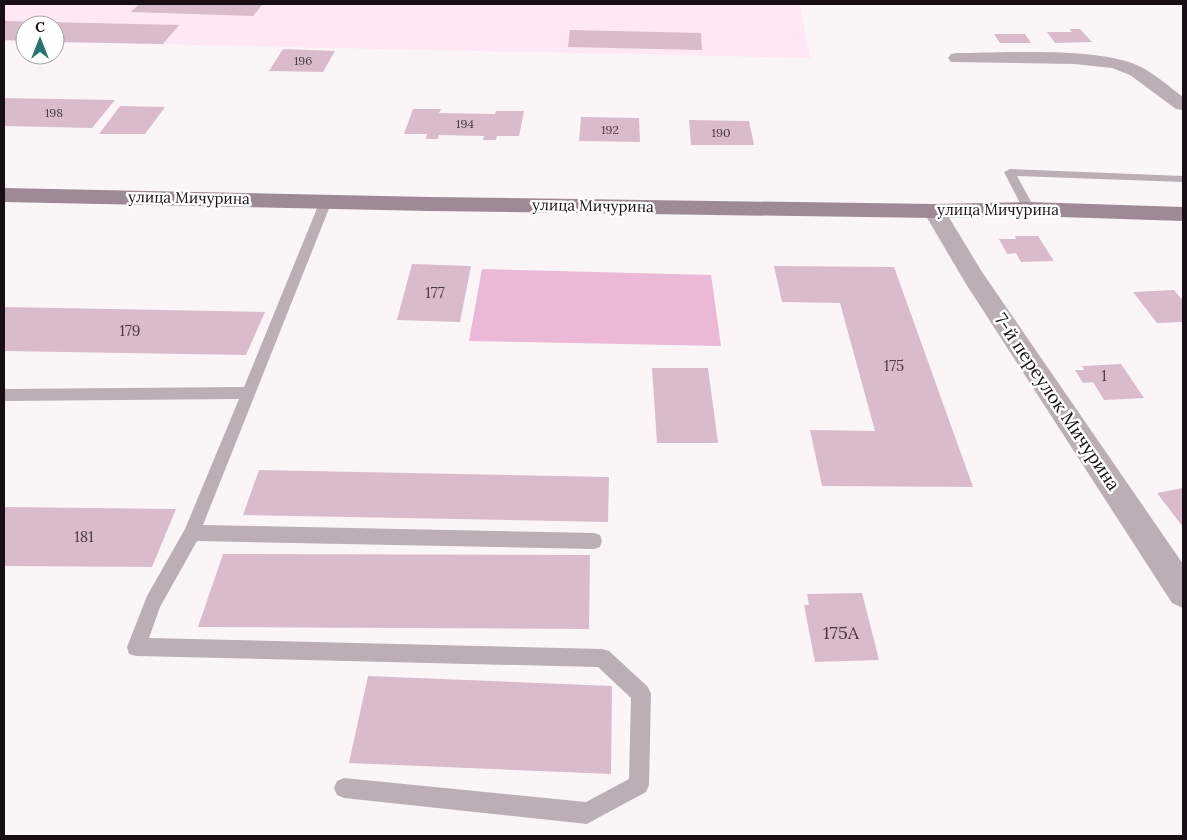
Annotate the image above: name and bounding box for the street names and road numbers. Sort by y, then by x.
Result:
street label: улица Мичурина [128,187,250,208]
street label: улица Мичурина [532,195,654,216]
street label: улица Мичурина [937,200,1059,219]
street label: 7-й переулок Мичурина [989,309,1125,495]

